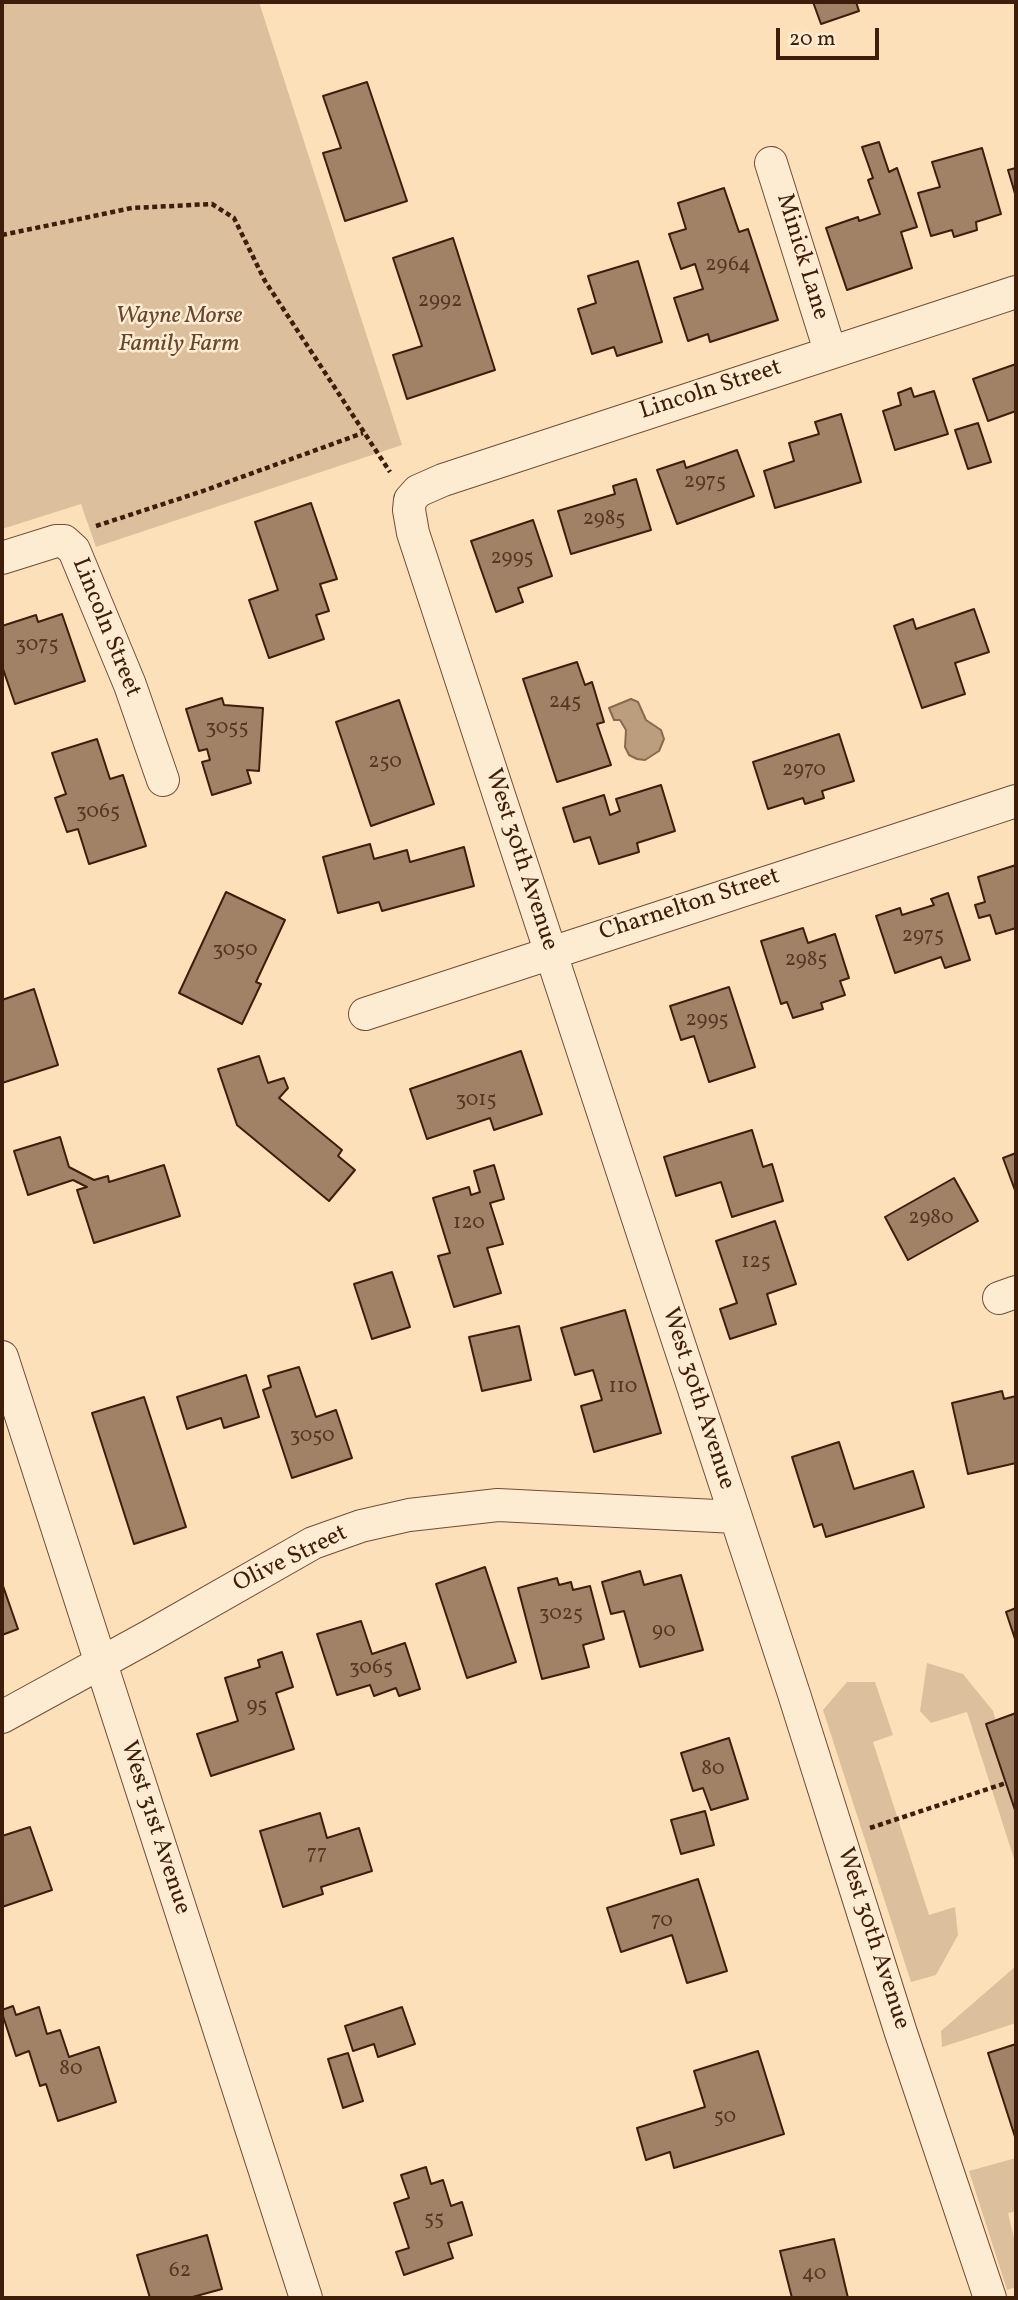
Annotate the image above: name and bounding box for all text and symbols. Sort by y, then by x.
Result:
scale bar [780,14,883,58]
text: 20 m [789,25,835,54]
street label: Minick Lane [768,191,834,323]
house number: 2964 [705,253,751,279]
house number: 2992 [418,289,462,315]
park label: Wayne Morse Family Farm [116,304,242,360]
street label: Lincoln Street [636,355,786,427]
house number: 2975 [684,470,726,496]
house number: 2985 [583,507,625,533]
house number: 2995 [491,546,533,572]
street label: Lincoln Street [64,554,146,702]
house number: 3075 [15,633,59,659]
house number: 245 [549,690,581,716]
house number: 3055 [206,716,248,742]
house number: 250 [368,750,402,776]
house number: 2970 [782,758,826,784]
street label: West 30th Avenue [477,766,563,954]
house number: 3065 [76,800,120,826]
street label: Charnelton Street [596,863,784,949]
house number: 2975 [902,924,944,950]
house number: 3050 [212,938,258,964]
house number: 2985 [785,948,827,974]
house number: 2995 [686,1008,728,1034]
house number: 3015 [455,1088,497,1114]
house number: 2980 [908,1206,954,1232]
house number: 120 [453,1211,485,1237]
house number: 125 [741,1250,771,1276]
street label: West 30th Avenue [654,1305,740,1493]
house number: 110 [609,1375,637,1401]
house number: 3050 [289,1424,335,1450]
street label: Olive Street [229,1520,353,1600]
house number: 3025 [539,1602,583,1628]
house number: 90 [652,1619,676,1645]
house number: 3065 [349,1656,393,1682]
house number: 95 [247,1694,267,1720]
street label: West 31st Avenue [112,1738,196,1918]
house number: 80 [701,1757,725,1783]
house number: 77 [307,1842,327,1868]
street label: West 30th Avenue [829,1845,915,2033]
house number: 70 [651,1909,673,1935]
house number: 80 [59,2057,83,2083]
house number: 50 [714,2105,736,2131]
house number: 55 [424,2207,444,2233]
house number: 62 [169,2259,191,2285]
house number: 40 [802,2262,826,2288]

